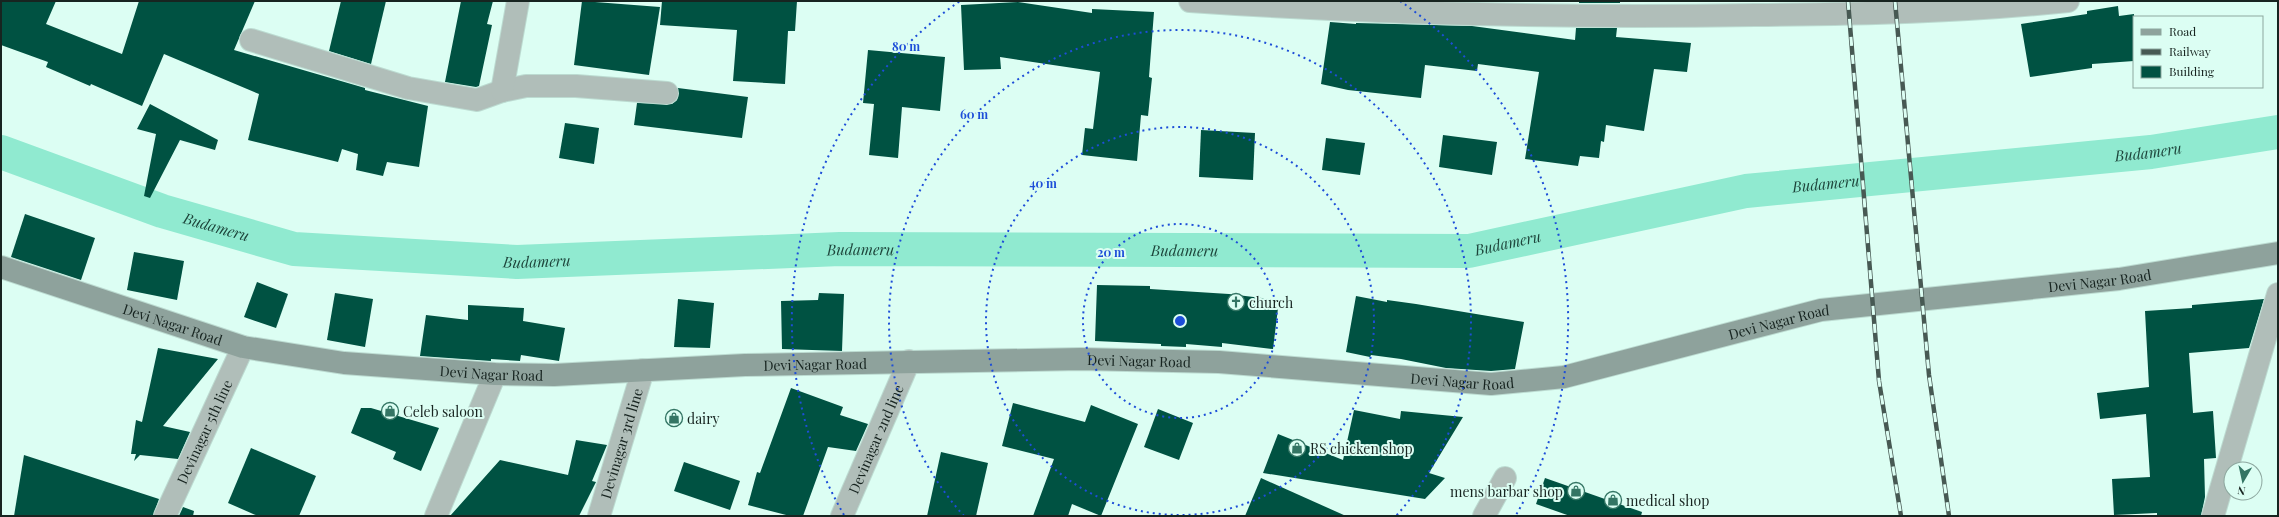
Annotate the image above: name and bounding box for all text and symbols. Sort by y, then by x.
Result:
legend [2133,16,2263,88]
text: Road [2169,23,2196,39]
text: 80 m [892,38,920,54]
text: Railway [2169,43,2211,59]
text: Building [2169,63,2215,79]
text: 60 m [960,106,988,122]
water label: Budameru [2113,137,2183,166]
water label: Budameru [1790,170,1860,197]
text: 40 m [1029,175,1057,191]
water label: Budameru [180,207,252,246]
water label: Budameru [1472,226,1543,260]
water label: Budameru [825,239,894,260]
water label: Budameru [1150,240,1218,260]
text: 20 m [1097,244,1125,260]
water label: Budameru [501,250,571,272]
street label: Devi Nagar Road [2047,264,2153,296]
church icon: church [1226,292,1246,312]
place label: church [1249,293,1294,312]
street label: Devi Nagar Road [121,299,225,349]
street label: Devi Nagar Road [1726,300,1830,343]
centre of rings [1173,314,1187,328]
street label: Devi Nagar Road [1087,350,1191,371]
street label: Devi Nagar Road [763,353,867,374]
street label: Devi Nagar Road [439,360,544,384]
street label: Devi Nagar Road [1410,368,1515,394]
street label: Devinagar 5th line [172,376,236,487]
street label: Devinagar 2nd line [843,381,907,496]
street label: Devinagar 3rd line [595,386,647,501]
shop icon: Celeb saloon [380,401,400,421]
place label: Celeb saloon [403,402,483,421]
shop icon: dairy [664,408,684,428]
place label: dairy [687,409,720,428]
shop icon: RS chicken shop [1287,438,1307,458]
place label: RS chicken shop [1310,439,1413,458]
north arrow [2223,461,2263,501]
shop icon: mens barbar shop [1566,481,1586,501]
place label: mens barbar shop [1450,482,1563,501]
text: N [2236,483,2246,499]
shop icon: medical shop [1603,490,1623,510]
place label: medical shop [1626,491,1709,510]

